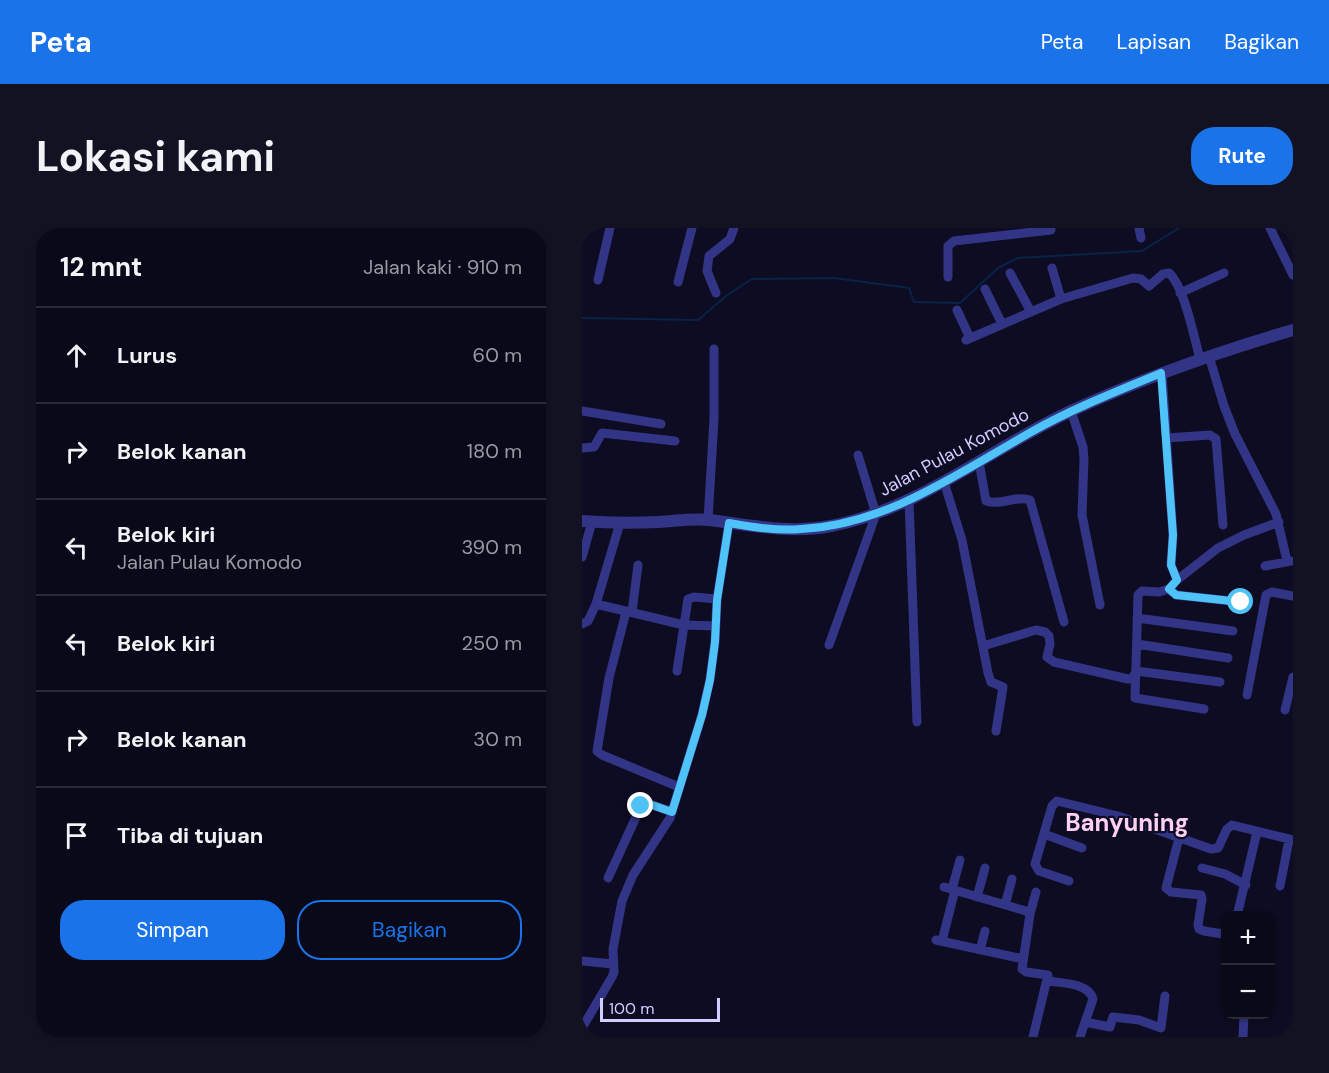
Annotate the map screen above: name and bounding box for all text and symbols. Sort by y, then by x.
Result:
text: Peta [30,24,92,61]
text: Peta [1041,28,1083,56]
text: Lapisan [1116,28,1191,56]
text: Bagikan [1224,28,1299,56]
button: Rute [1191,127,1293,185]
text: Lokasi kami [36,129,275,184]
text: 12 mnt [60,250,142,284]
text: Jalan kaki · 910 m [363,254,522,280]
icon: ahead [60,339,93,372]
text: Lurus [117,341,177,370]
text: 60 m [473,342,522,368]
street label: Jalan Pulau Komodo [875,402,1033,502]
icon: right [60,435,93,468]
text: Belok kanan [117,437,247,466]
text: 180 m [467,438,522,464]
text: Belok kiri [117,520,215,549]
icon: left [60,531,93,564]
text: 390 m [461,534,522,560]
text: Jalan Pulau Komodo [117,549,302,575]
route start [1227,588,1253,614]
icon: left [60,627,93,660]
text: Belok kiri [117,629,215,658]
text: 250 m [461,630,522,656]
icon: right [60,723,93,756]
text: Belok kanan [117,725,247,754]
text: 30 m [473,726,522,752]
route end [627,792,653,818]
district label: Banyuning [1065,807,1189,838]
icon: arrive [60,819,93,852]
text: Tiba di tujuan [117,821,263,850]
button: Simpan [60,900,285,960]
button: Bagikan [297,900,522,960]
map controls [1221,911,1275,1019]
button: + [1221,911,1275,965]
button: − [1221,965,1275,1019]
scale bar [600,995,720,1022]
text: 100 m [609,998,654,1019]

